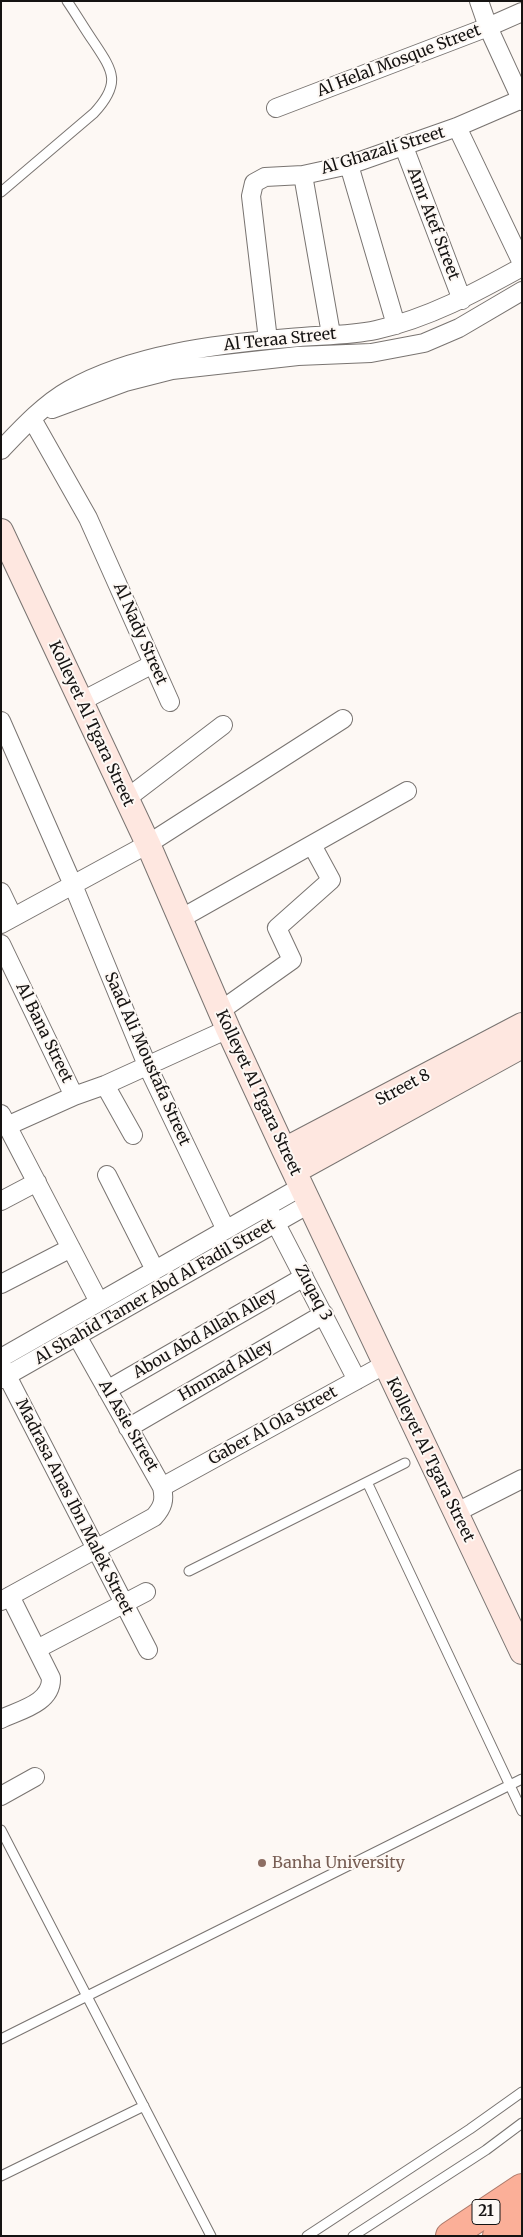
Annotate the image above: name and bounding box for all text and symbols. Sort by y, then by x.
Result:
street label: Al Helal Mosque Street [314,21,484,101]
street label: Al Ghazali Street [319,123,447,179]
street label: Amr Atef Street [403,165,463,283]
street label: Al Teraa Street [223,325,337,355]
street label: Al Nady Street [109,580,171,688]
street label: Kolleyet Al Tgara Street [44,638,138,810]
street label: Saad Ali Moustafa Street [100,969,194,1149]
street label: Al Bana Street [12,980,76,1086]
street label: Kolleyet Al Tgara Street [211,1007,305,1179]
street label: Street 8 [372,1066,434,1110]
street label: Al Shahid Tamer Abd Al Fadil Street [31,1215,279,1369]
street label: Zuqaq 3 [290,1262,336,1324]
street label: Abou Abd Allah Alley [130,1285,280,1383]
street label: Hmmad Alley [175,1336,277,1406]
street label: Kolleyet Al Tgara Street [382,1375,478,1545]
street label: Al Asie Street [94,1377,162,1475]
street label: Gaber Al Ola Street [205,1383,341,1469]
street label: Madrasa Anas Ibn Malek Street [11,1396,137,1618]
place label: Banha University [272,1853,405,1873]
marker: Banha University [256,1857,268,1869]
road number: 21 [472,2200,500,2224]

